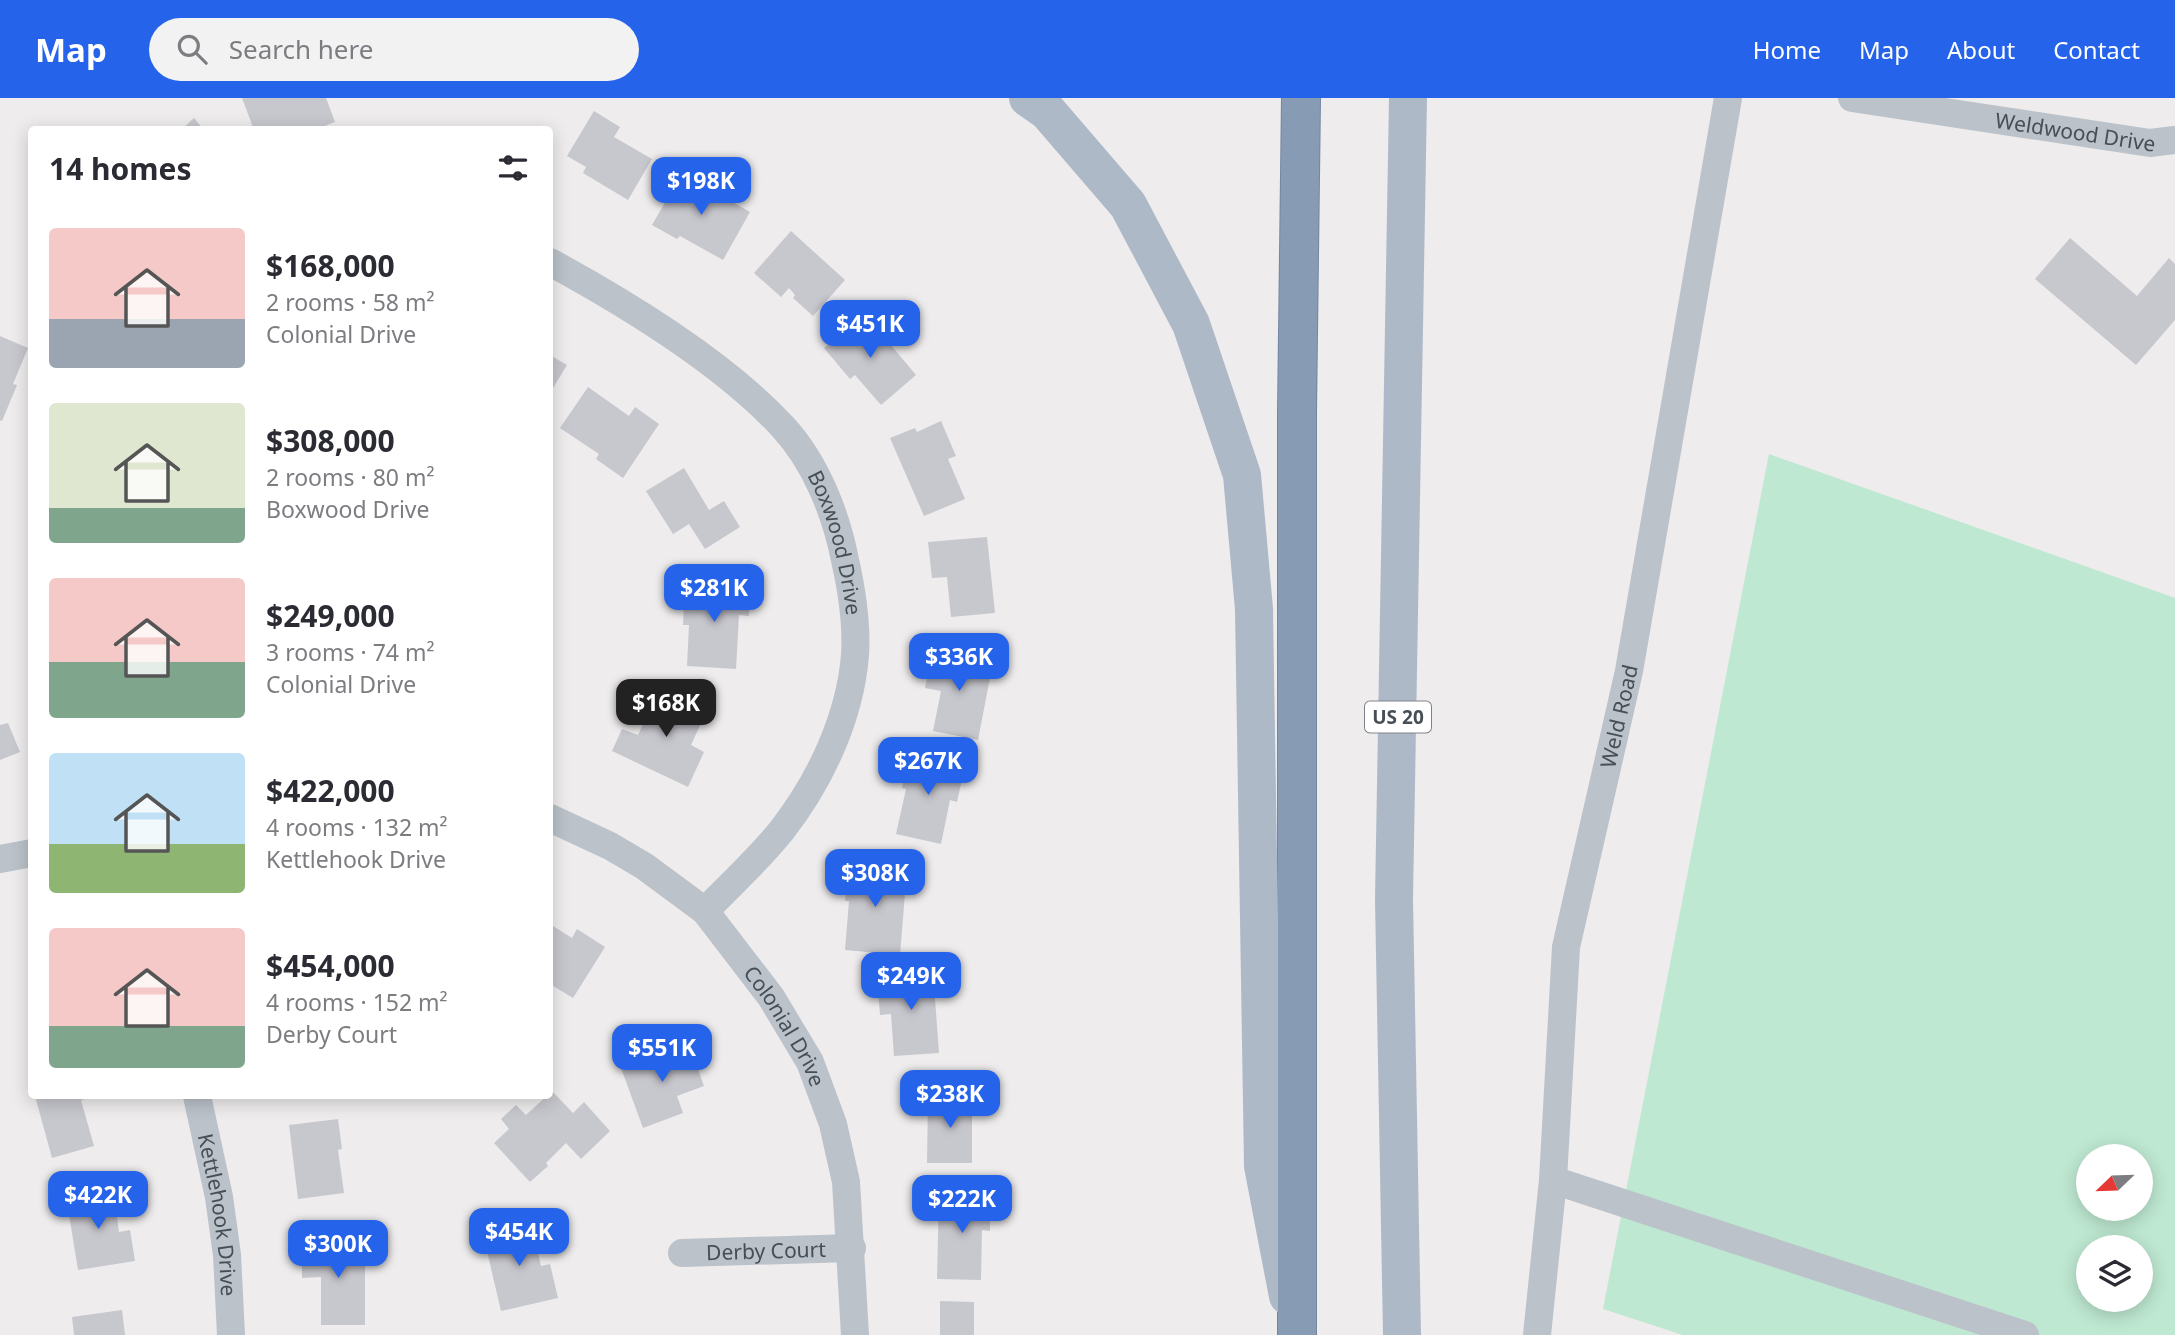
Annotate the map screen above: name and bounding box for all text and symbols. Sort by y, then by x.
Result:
search box [149,18,639,81]
text: Map [35,27,107,72]
icon: search [173,30,211,68]
text: Search here [229,31,373,67]
text: Home [1753,33,1821,66]
text: Map [1859,33,1909,66]
text: About [1947,33,2015,66]
text: Contact [2053,33,2140,66]
street label: Weldwood Drive [1993,106,2157,158]
text: 14 homes [49,148,192,189]
icon: filters [494,149,532,187]
pin: $198K [652,158,750,217]
text: $198K [667,164,735,196]
text: $168,000 [266,245,395,286]
icon: home [105,256,189,340]
text: 2 rooms · 58 m² [266,286,435,318]
pin: $451K [821,300,919,360]
text: $451K [836,307,904,339]
text: Colonial Drive [266,318,416,350]
text: $308,000 [266,420,395,461]
icon: home [105,431,189,515]
text: 2 rooms · 80 m² [266,461,435,493]
street label: Boxwood Drive [802,465,868,616]
text: Boxwood Drive [266,493,429,525]
pin: $281K [665,564,763,624]
text: $281K [680,571,748,603]
text: $249,000 [266,595,395,636]
icon: home [105,606,189,690]
pin: $336K [910,634,1008,693]
text: 3 rooms · 74 m² [266,636,435,668]
text: $336K [925,640,993,672]
street label: Weld Road [1593,662,1644,771]
text: Colonial Drive [266,668,416,700]
pin: $168K [617,680,715,739]
text: $168K [632,686,700,718]
road number: US 20 [1365,702,1431,732]
pin: $267K [879,738,977,797]
text: $267K [894,744,962,776]
text: $422,000 [266,770,395,811]
icon: home [105,781,189,865]
text: 4 rooms · 132 m² [266,811,448,843]
text: Kettlehook Drive [266,843,446,875]
pin: $308K [826,850,924,909]
text: $308K [841,856,909,888]
text: $454,000 [266,945,395,986]
pin: $249K [862,953,960,1012]
icon: home [105,956,189,1040]
text: $249K [877,959,945,991]
street label: Colonial Drive [738,960,832,1090]
text: 4 rooms · 152 m² [266,986,448,1018]
text: Derby Court [266,1018,397,1050]
pin: $551K [613,1024,711,1084]
text: $551K [628,1031,696,1063]
pin: $238K [901,1070,999,1130]
text: $238K [916,1077,984,1109]
street label: Kettlehook Drive [192,1131,243,1297]
north arrow [2076,1144,2152,1222]
map controls [2076,1144,2153,1312]
pin: $422K [49,1172,147,1231]
pin: $222K [913,1176,1011,1235]
text: $422K [64,1178,132,1210]
text: $222K [928,1182,996,1214]
pin: $454K [470,1208,568,1268]
text: $454K [485,1215,553,1247]
pin: $300K [289,1220,387,1280]
text: $300K [304,1227,372,1259]
street label: Derby Court [706,1235,827,1266]
button: layers [2076,1235,2153,1312]

